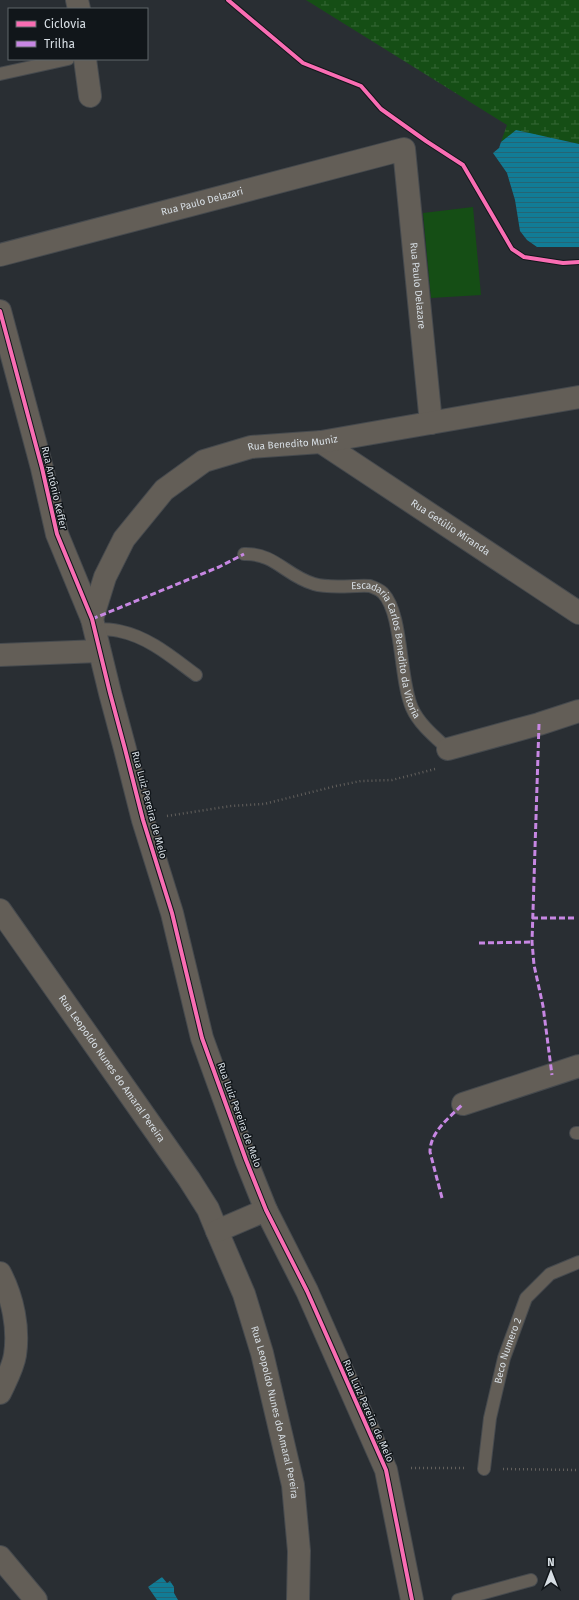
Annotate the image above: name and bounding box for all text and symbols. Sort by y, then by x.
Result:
legend [8,8,148,60]
text: Ciclovia [44,17,86,31]
text: Trilha [44,37,75,51]
street label: Rua Paulo Delazari [160,185,245,218]
street label: Rua Paulo Delazare [407,242,428,329]
street label: Rua Benedito Muniz [246,433,339,454]
street label: Rua Antônio Keffer [39,445,69,531]
street label: Rua Getúlio Miranda [408,497,492,558]
street label: Escadaria Carlos Benedito da Vitoria [351,580,423,721]
street label: Rua Luiz Pereira de Melo [129,750,169,860]
street label: Rua Leopoldo Nunes do Amaral Pereira [56,993,167,1145]
street label: Rua Luiz Pereira de Melo [214,1061,264,1169]
street label: Beco Numero 2 [492,1316,524,1385]
street label: Rua Leopoldo Nunes do Amaral Pereira [248,1325,300,1499]
street label: Rua Luiz Pereira de Melo [340,1358,396,1464]
north arrow [531,1552,571,1592]
text: N [547,1556,555,1569]

